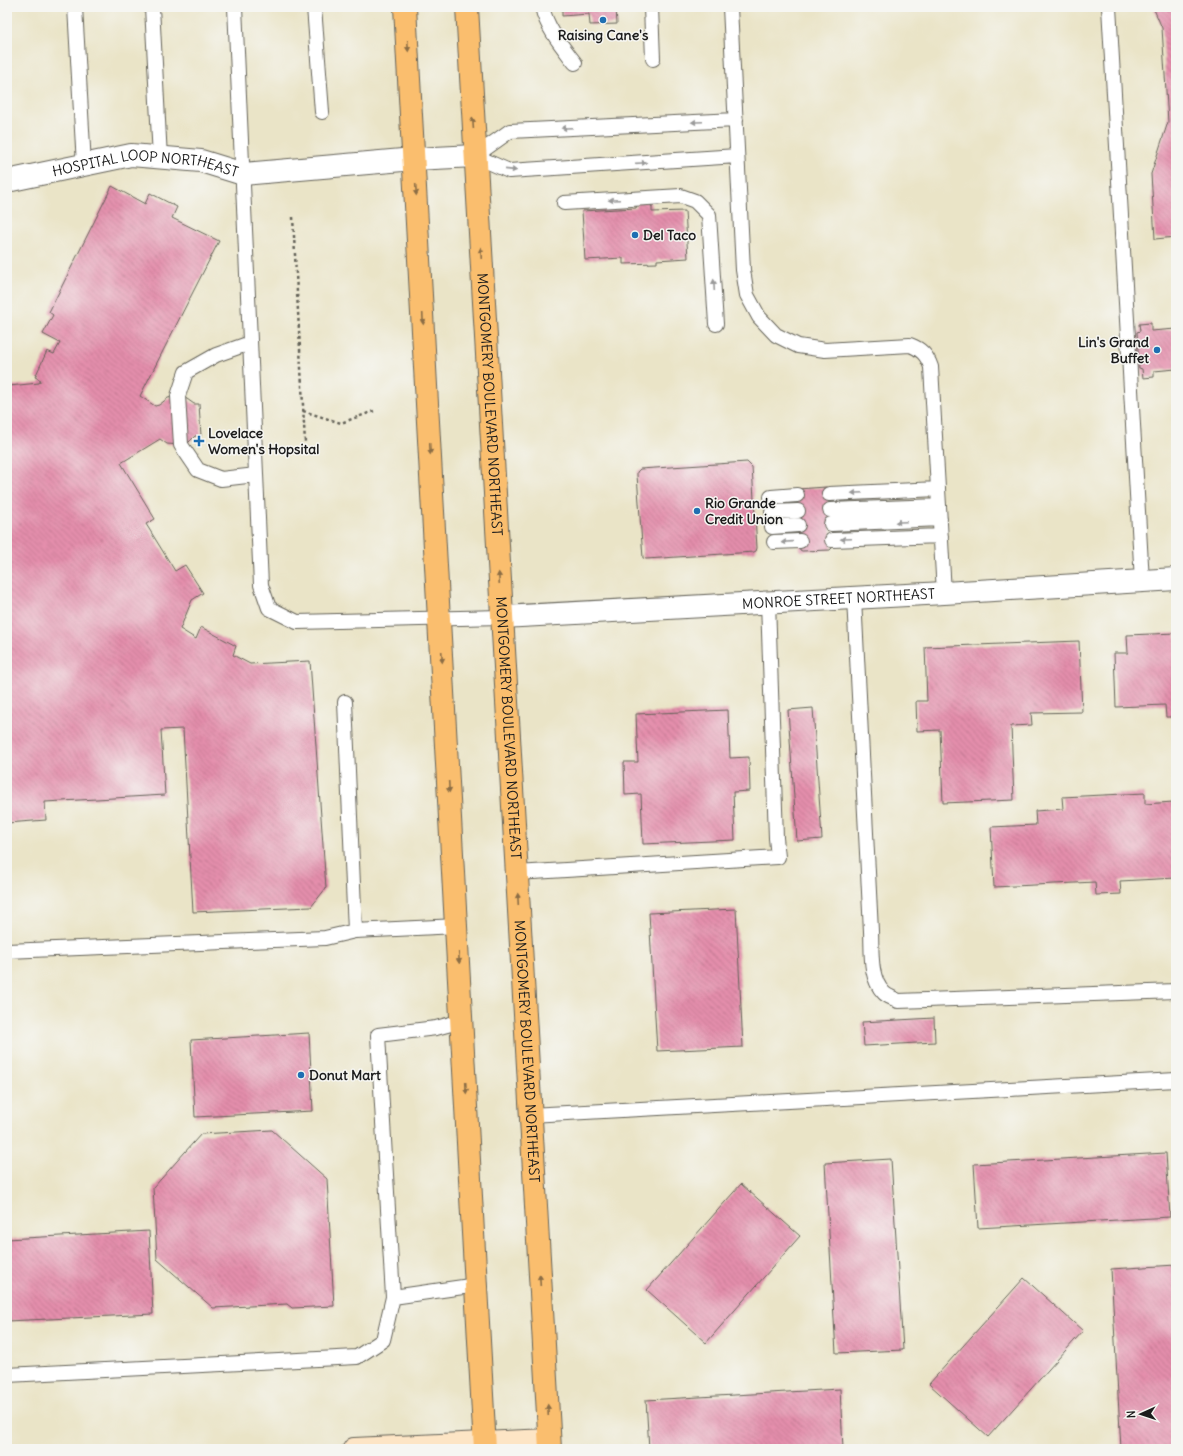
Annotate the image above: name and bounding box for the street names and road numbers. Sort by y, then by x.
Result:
street label: HOSPITAL LOOP NORTHEAST [51,146,241,181]
street label: MONTGOMERY BOULEVARD NORTHEAST [473,272,506,536]
street label: MONROE STREET NORTHEAST [742,585,935,613]
street label: MONTGOMERY BOULEVARD NORTHEAST [492,596,525,860]
street label: MONTGOMERY BOULEVARD NORTHEAST [511,919,544,1183]

